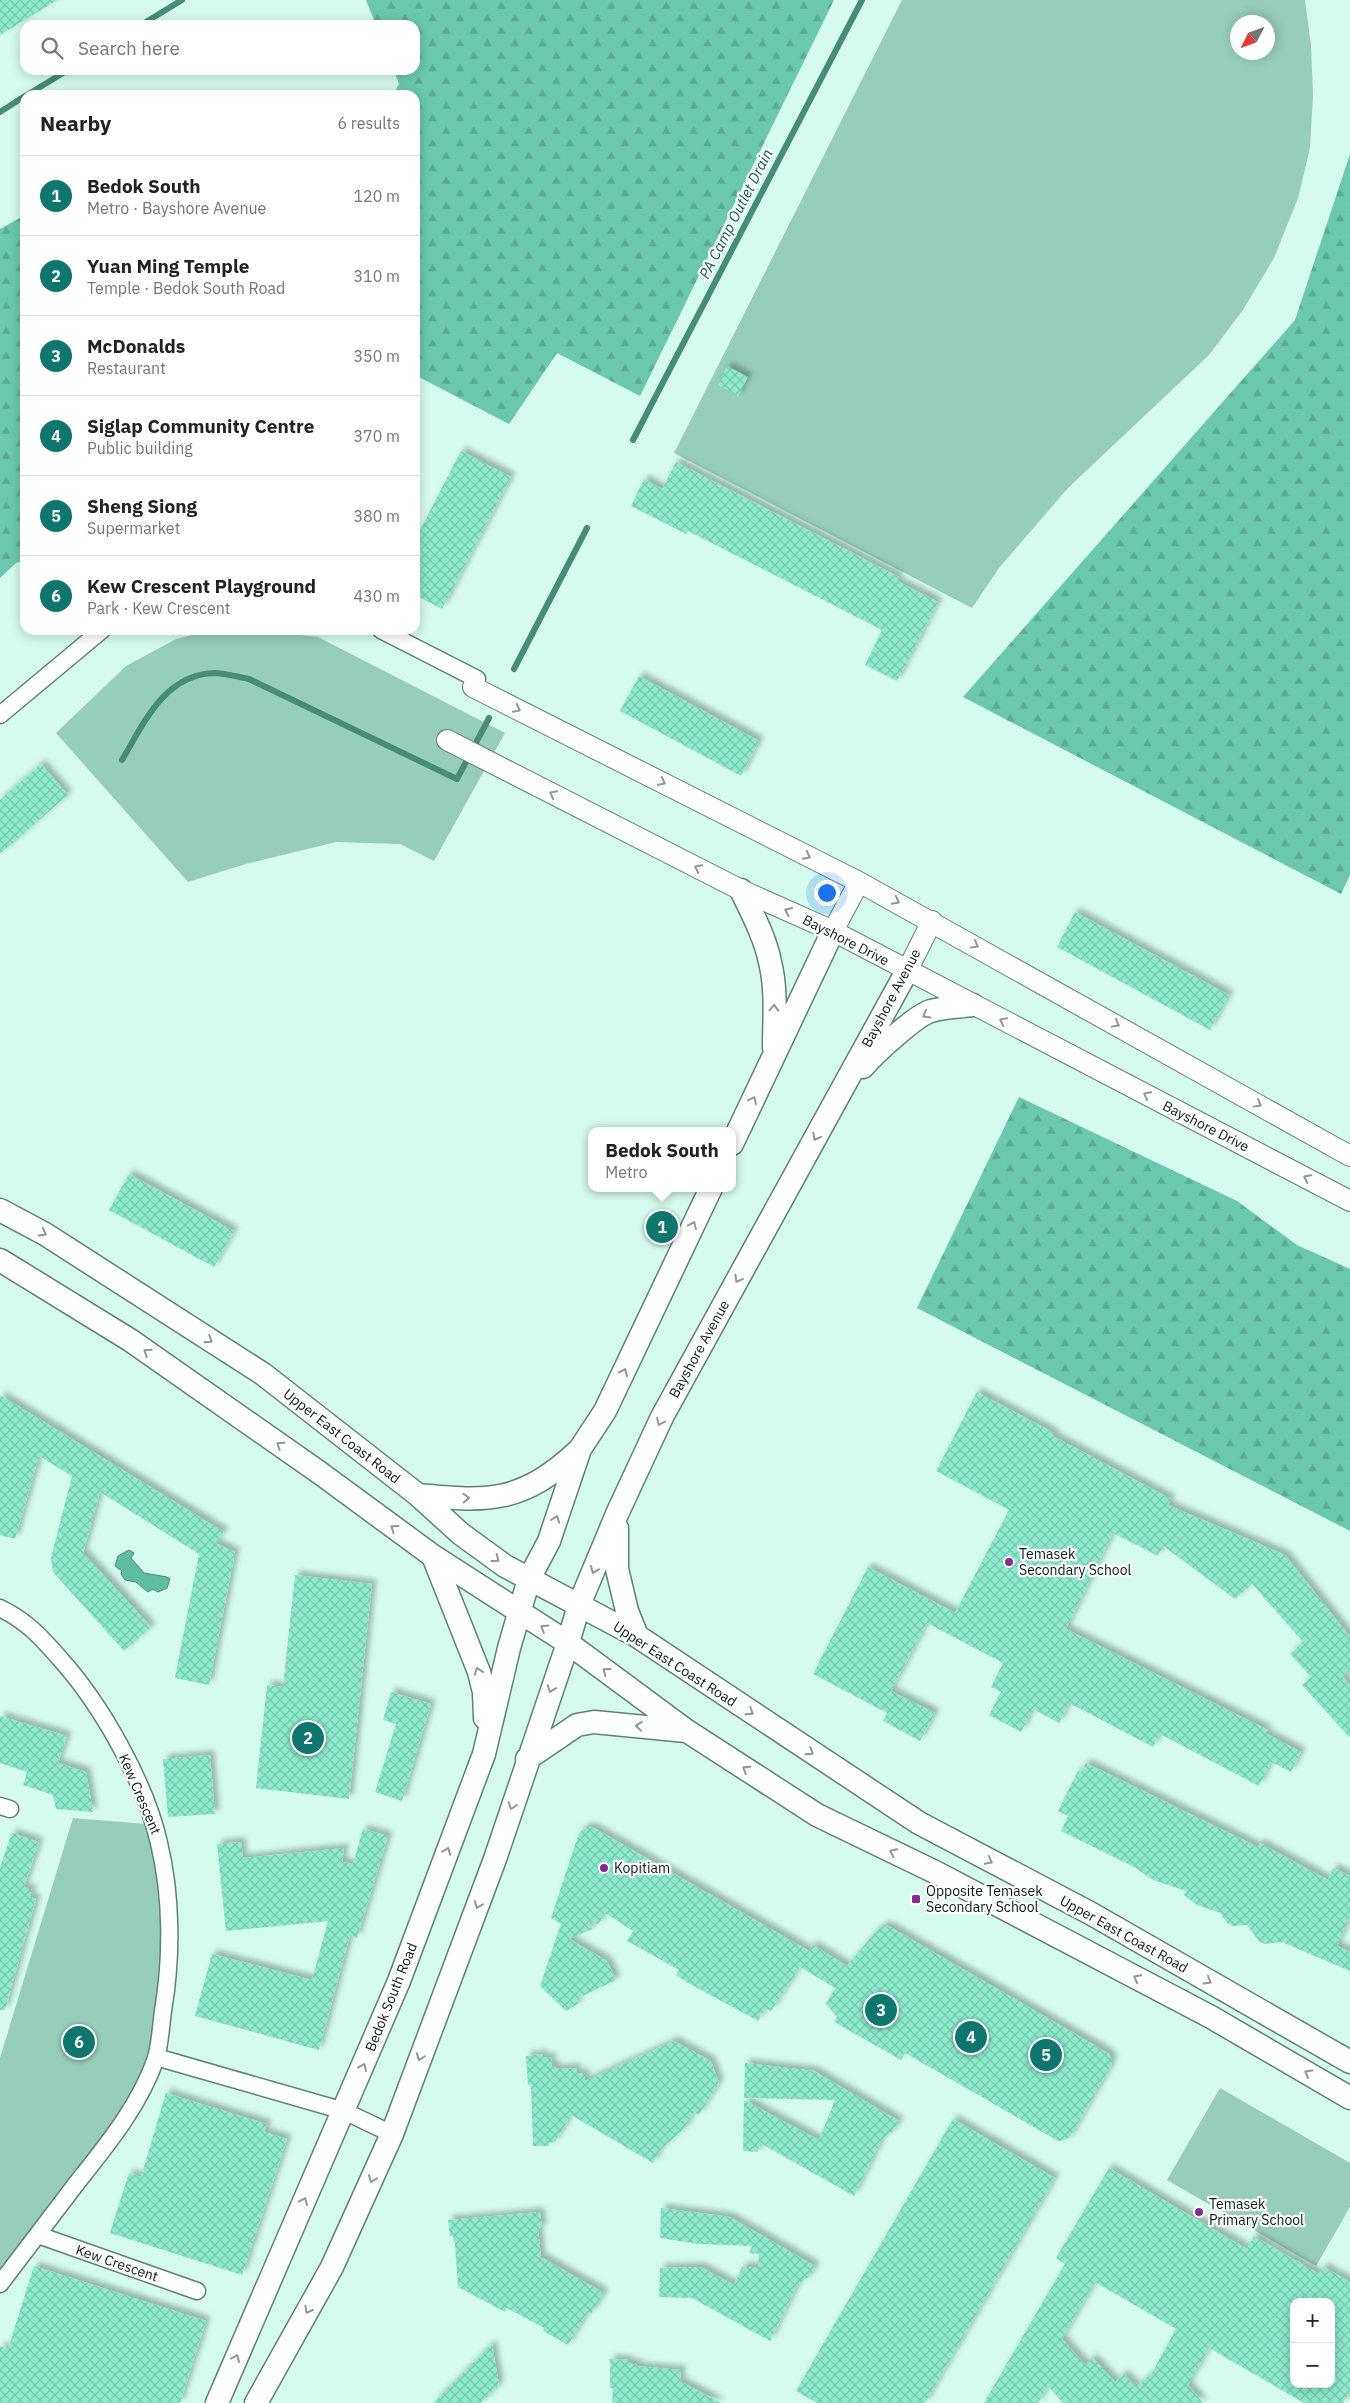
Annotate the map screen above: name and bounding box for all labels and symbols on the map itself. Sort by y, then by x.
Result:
north arrow [1230,15,1275,60]
water label: PA Camp Outlet Drain [695,146,777,282]
one-way arrow [511,703,520,713]
one-way arrow [657,776,666,786]
one-way arrow [549,790,558,800]
one-way arrow [801,850,810,860]
one-way arrow [694,864,703,874]
your location [814,880,840,906]
one-way arrow [890,895,899,905]
one-way arrow [784,906,793,917]
street label: Bayshore Drive [800,910,893,970]
one-way arrow [969,938,978,948]
street label: Bayshore Avenue [857,945,925,1050]
one-way arrow [769,1003,780,1011]
one-way arrow [923,1009,932,1019]
one-way arrow [999,1017,1008,1027]
one-way arrow [1111,1018,1120,1028]
one-way arrow [1143,1091,1152,1101]
one-way arrow [747,1096,757,1105]
street label: Bayshore Drive [1160,1096,1253,1156]
one-way arrow [1253,1098,1262,1108]
one-way arrow [812,1131,822,1140]
one-way arrow [1303,1174,1312,1184]
pin: 1 [646,1208,678,1246]
one-way arrow [687,1221,698,1230]
one-way arrow [37,1227,46,1237]
one-way arrow [734,1274,744,1283]
street label: Bayshore Avenue [665,1297,733,1401]
one-way arrow [204,1334,213,1343]
one-way arrow [144,1349,153,1358]
one-way arrow [618,1368,628,1377]
street label: Upper East Coast Road [280,1385,404,1487]
one-way arrow [656,1417,666,1426]
one-way arrow [276,1442,286,1451]
one-way arrow [463,1493,471,1504]
one-way arrow [550,1515,560,1523]
one-way arrow [391,1525,400,1533]
place label: Temasek Secondary School [1019,1545,1132,1579]
one-way arrow [490,1554,499,1562]
marker: Temasek Secondary School [1003,1556,1015,1568]
one-way arrow [590,1565,601,1574]
street label: Upper East Coast Road [610,1617,740,1711]
one-way arrow [541,1625,550,1634]
one-way arrow [474,1667,484,1676]
one-way arrow [602,1668,612,1677]
one-way arrow [547,1684,557,1693]
one-way arrow [744,1706,754,1715]
pin: 2 [292,1719,324,1757]
one-way arrow [635,1721,643,1732]
one-way arrow [805,1746,814,1756]
street label: Kew Crescent [115,1751,165,1837]
one-way arrow [743,1766,752,1776]
one-way arrow [508,1801,518,1809]
one-way arrow [441,1847,451,1856]
one-way arrow [889,1847,898,1858]
one-way arrow [984,1854,993,1864]
place label: Kopitiam [614,1859,670,1877]
marker: Kopitiam [598,1862,610,1874]
place label: Opposite Temasek Secondary School [926,1882,1043,1916]
street label: Upper East Coast Road [1057,1891,1191,1977]
marker: Opposite Temasek Secondary School [910,1893,922,1905]
one-way arrow [473,1900,484,1909]
street label: Bedok South Road [361,1940,421,2054]
one-way arrow [1133,1974,1142,1984]
one-way arrow [1203,1975,1212,1985]
pin: 3 [865,1991,897,2029]
pin: 4 [955,2018,987,2056]
pin: 6 [63,2023,95,2061]
pin: 5 [1030,2036,1062,2074]
one-way arrow [416,2052,427,2061]
one-way arrow [357,2063,368,2072]
one-way arrow [1304,2070,1313,2080]
one-way arrow [368,2174,379,2183]
place label: Temasek Primary School [1209,2195,1304,2229]
one-way arrow [298,2197,309,2206]
marker: Temasek Primary School [1193,2206,1205,2218]
street label: Kew Crescent [73,2240,161,2286]
one-way arrow [304,2304,314,2313]
one-way arrow [230,2354,240,2363]

